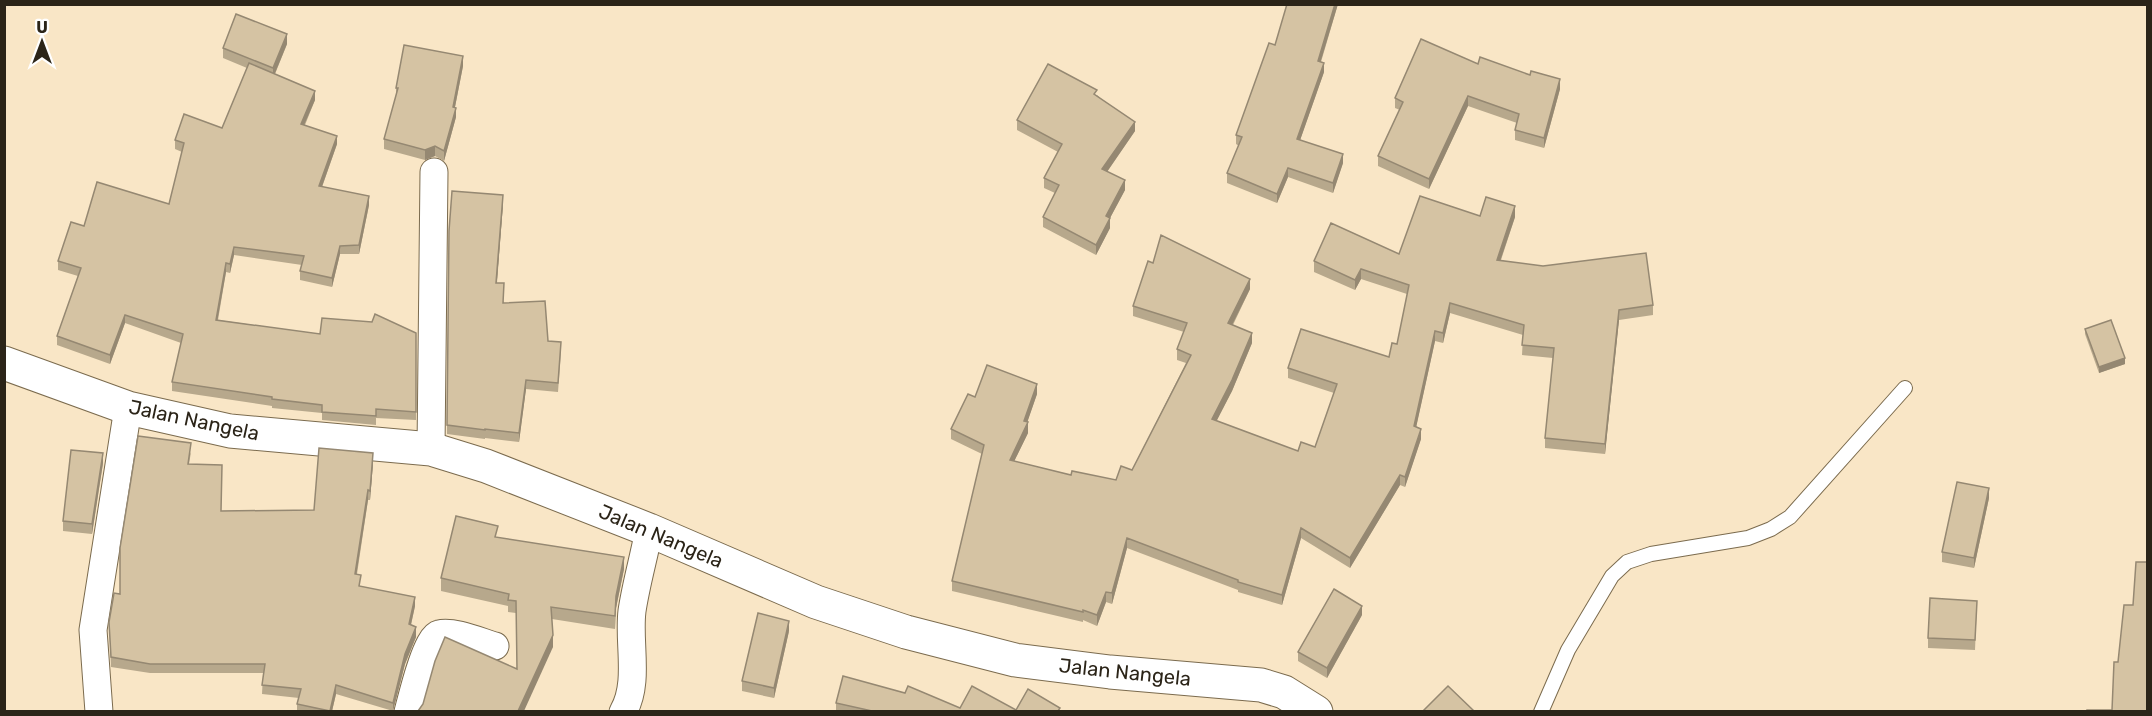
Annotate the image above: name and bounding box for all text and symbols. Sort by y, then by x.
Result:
north arrow [12,12,72,72]
text: U [36,18,48,37]
street label: Jalan Nangela [127,394,261,446]
street label: Jalan Nangela [595,499,727,573]
street label: Jalan Nangela [1058,653,1192,691]

